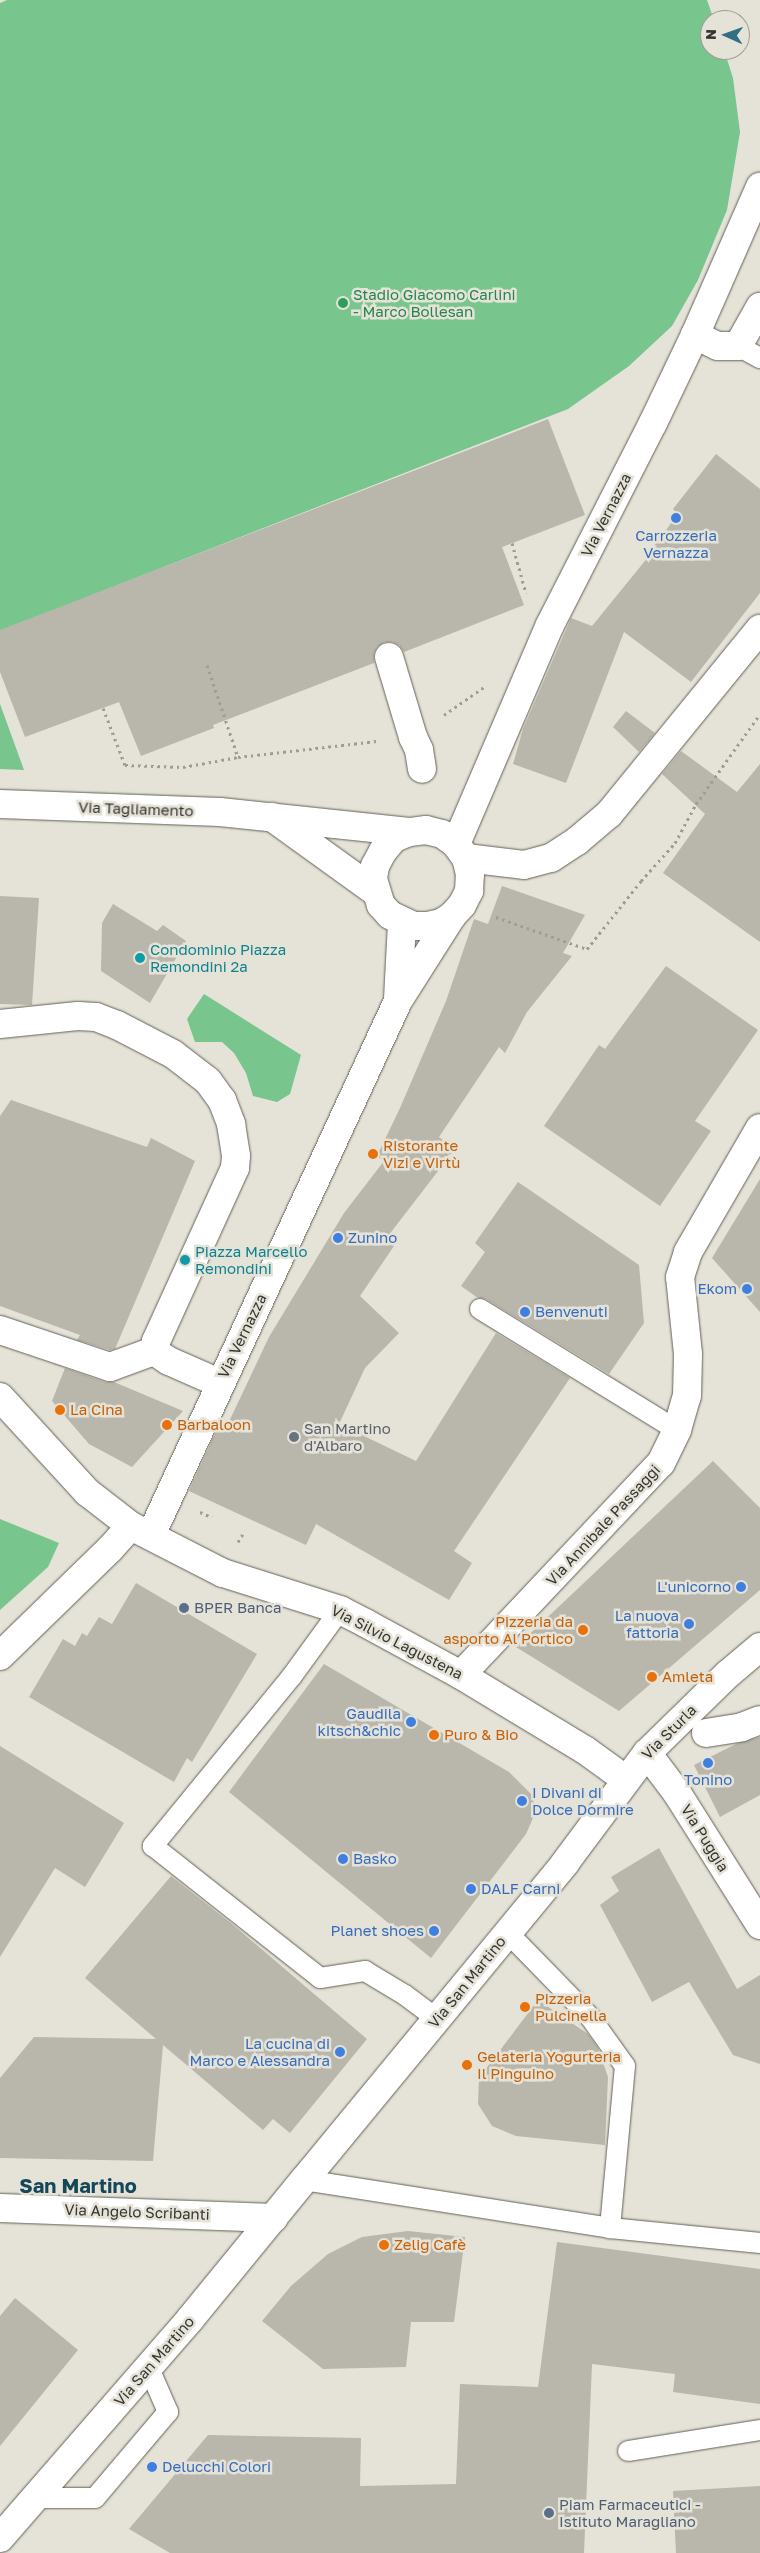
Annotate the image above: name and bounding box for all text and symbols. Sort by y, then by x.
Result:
north arrow [700,10,750,60]
text: N [702,29,719,40]
place label: Stadio Giacomo Carlini - Marco Bollesan [353,285,516,320]
marker: Stadio Giacomo Carlini - Marco Bollesan [337,297,349,309]
street label: Via Vernazza [577,470,635,560]
marker: Carrozzeria Vernazza [670,512,682,524]
place label: Carrozzeria Vernazza [635,526,717,561]
street label: Via Tagliamento [78,798,194,820]
place label: Condominio Piazza Remondini 2a [150,940,286,975]
marker: Condominio Piazza Remondini 2a [134,952,146,964]
place label: Ristorante Vizi e Virtù [383,1136,460,1171]
marker: Ristorante Vizi e Virtù [367,1148,379,1160]
place label: Zunino [348,1229,397,1247]
marker: Zunino [332,1232,344,1244]
place label: Piazza Marcello Remondini [195,1242,307,1277]
marker: Piazza Marcello Remondini [179,1254,191,1266]
place label: Ekom [697,1280,737,1298]
marker: Ekom [741,1283,753,1295]
street label: Via Vernazza [214,1291,270,1381]
place label: Benvenuti [535,1303,608,1321]
marker: Benvenuti [519,1306,531,1318]
place label: La Cina [70,1401,123,1419]
marker: La Cina [54,1404,66,1416]
place label: Barbaloon [177,1416,251,1434]
marker: Barbaloon [161,1419,173,1431]
place label: San Martino d'Albaro [304,1419,391,1454]
marker: San Martino d'Albaro [288,1431,300,1443]
street label: Via Annibale Passaggi [542,1461,664,1589]
place label: L'unicorno [657,1578,731,1596]
marker: L'unicorno [735,1581,747,1593]
place label: BPER Banca [194,1599,281,1617]
street label: Via Silvio Lagustena [328,1601,466,1683]
marker: BPER Banca [178,1602,190,1614]
place label: La nuova fattoria [615,1606,679,1641]
place label: Pizzeria da asporto Al Portico [443,1612,573,1647]
marker: La nuova fattoria [683,1618,695,1630]
marker: Pizzeria da asporto Al Portico [577,1624,589,1636]
place label: Amleta [662,1668,713,1686]
marker: Amleta [646,1671,658,1683]
street label: Via Sturla [638,1701,700,1763]
place label: Gaudila kitsch&chic [318,1704,401,1739]
marker: Gaudila kitsch&chic [405,1716,417,1728]
place label: Puro & Bio [444,1726,518,1744]
marker: Puro & Bio [428,1729,440,1741]
marker: Tonino [702,1757,714,1769]
place label: Tonino [684,1771,732,1789]
place label: I Divani di Dolce Dormire [532,1783,634,1818]
marker: I Divani di Dolce Dormire [516,1795,528,1807]
street label: Via Puggia [677,1801,733,1875]
place label: Basko [353,1850,397,1868]
marker: Basko [337,1853,349,1865]
place label: DALF Carni [481,1880,560,1898]
marker: DALF Carni [465,1883,477,1895]
place label: Planet shoes [330,1922,424,1940]
marker: Planet shoes [428,1925,440,1937]
street label: Via San Martino [424,1932,510,2032]
place label: Pizzeria Pulcinella [535,1989,607,2024]
marker: Pizzeria Pulcinella [519,2001,531,2013]
place label: La cucina di Marco e Alessandra [189,2034,330,2069]
marker: La cucina di Marco e Alessandra [334,2046,346,2058]
place label: Gelateria Yogurteria Il Pinguino [477,2047,621,2082]
marker: Gelateria Yogurteria Il Pinguino [461,2059,473,2071]
district label: San Martino [19,2173,137,2197]
street label: Via Angelo Scribanti [64,2200,210,2224]
place label: Zelig Cafè [394,2236,466,2254]
marker: Zelig Cafè [378,2239,390,2251]
street label: Via San Martino [110,2312,198,2410]
place label: Delucchi Colori [162,2458,271,2476]
marker: Delucchi Colori [146,2461,158,2473]
place label: Piam Farmaceutici - Istituto Maragliano [559,2495,701,2530]
marker: Piam Farmaceutici - Istituto Maragliano [543,2507,555,2519]

